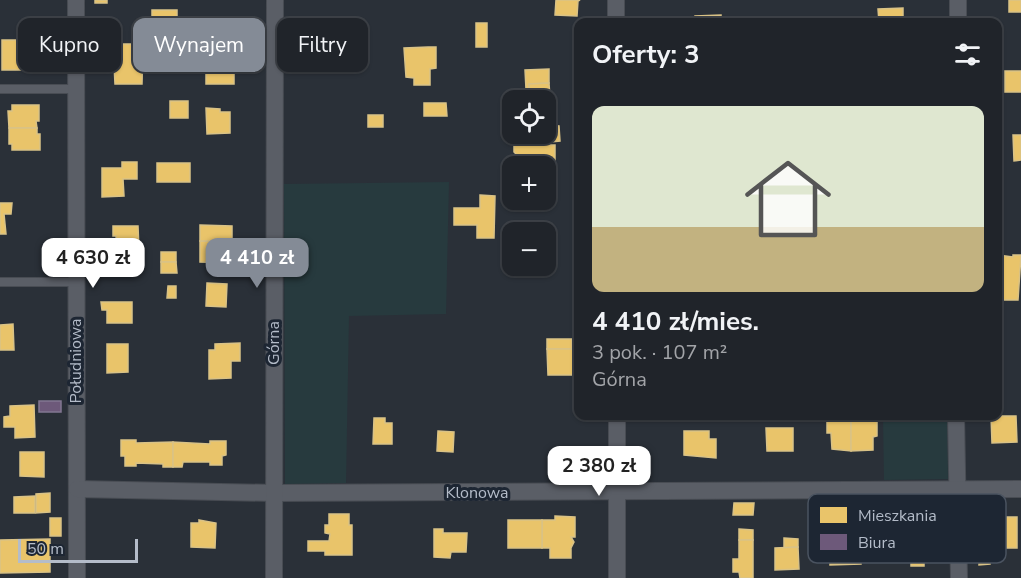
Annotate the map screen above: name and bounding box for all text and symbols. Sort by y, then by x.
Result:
chip: Kupno [18,18,121,72]
chip: Wynajem [133,18,265,72]
chip: Filtry [277,18,368,72]
text: Oferty: 3 [592,37,699,72]
icon: filters [951,38,984,71]
map controls [502,90,556,276]
button: locate [502,90,556,144]
icon: home [734,145,842,253]
button: + [502,156,556,210]
button: − [502,222,556,276]
pin: 4 630 zł [31,238,155,289]
pin: 4 410 zł [195,238,319,289]
text: 4 630 zł [56,244,130,271]
text: 4 410 zł [220,244,294,271]
text: 4 410 zł/mies. [592,304,759,339]
street label: Południowa [65,318,87,404]
street label: Górna [263,321,285,365]
text: 3 pok. · 107 m² [592,339,727,366]
text: Górna [592,366,647,393]
pin: 2 380 zł [537,446,661,497]
text: 2 380 zł [562,452,636,479]
street label: Klonowa [445,482,509,504]
legend [808,494,1006,563]
text: Mieszkania [858,505,937,527]
text: Biura [858,532,896,554]
scale bar [18,536,138,564]
text: 50 m [27,538,64,560]

